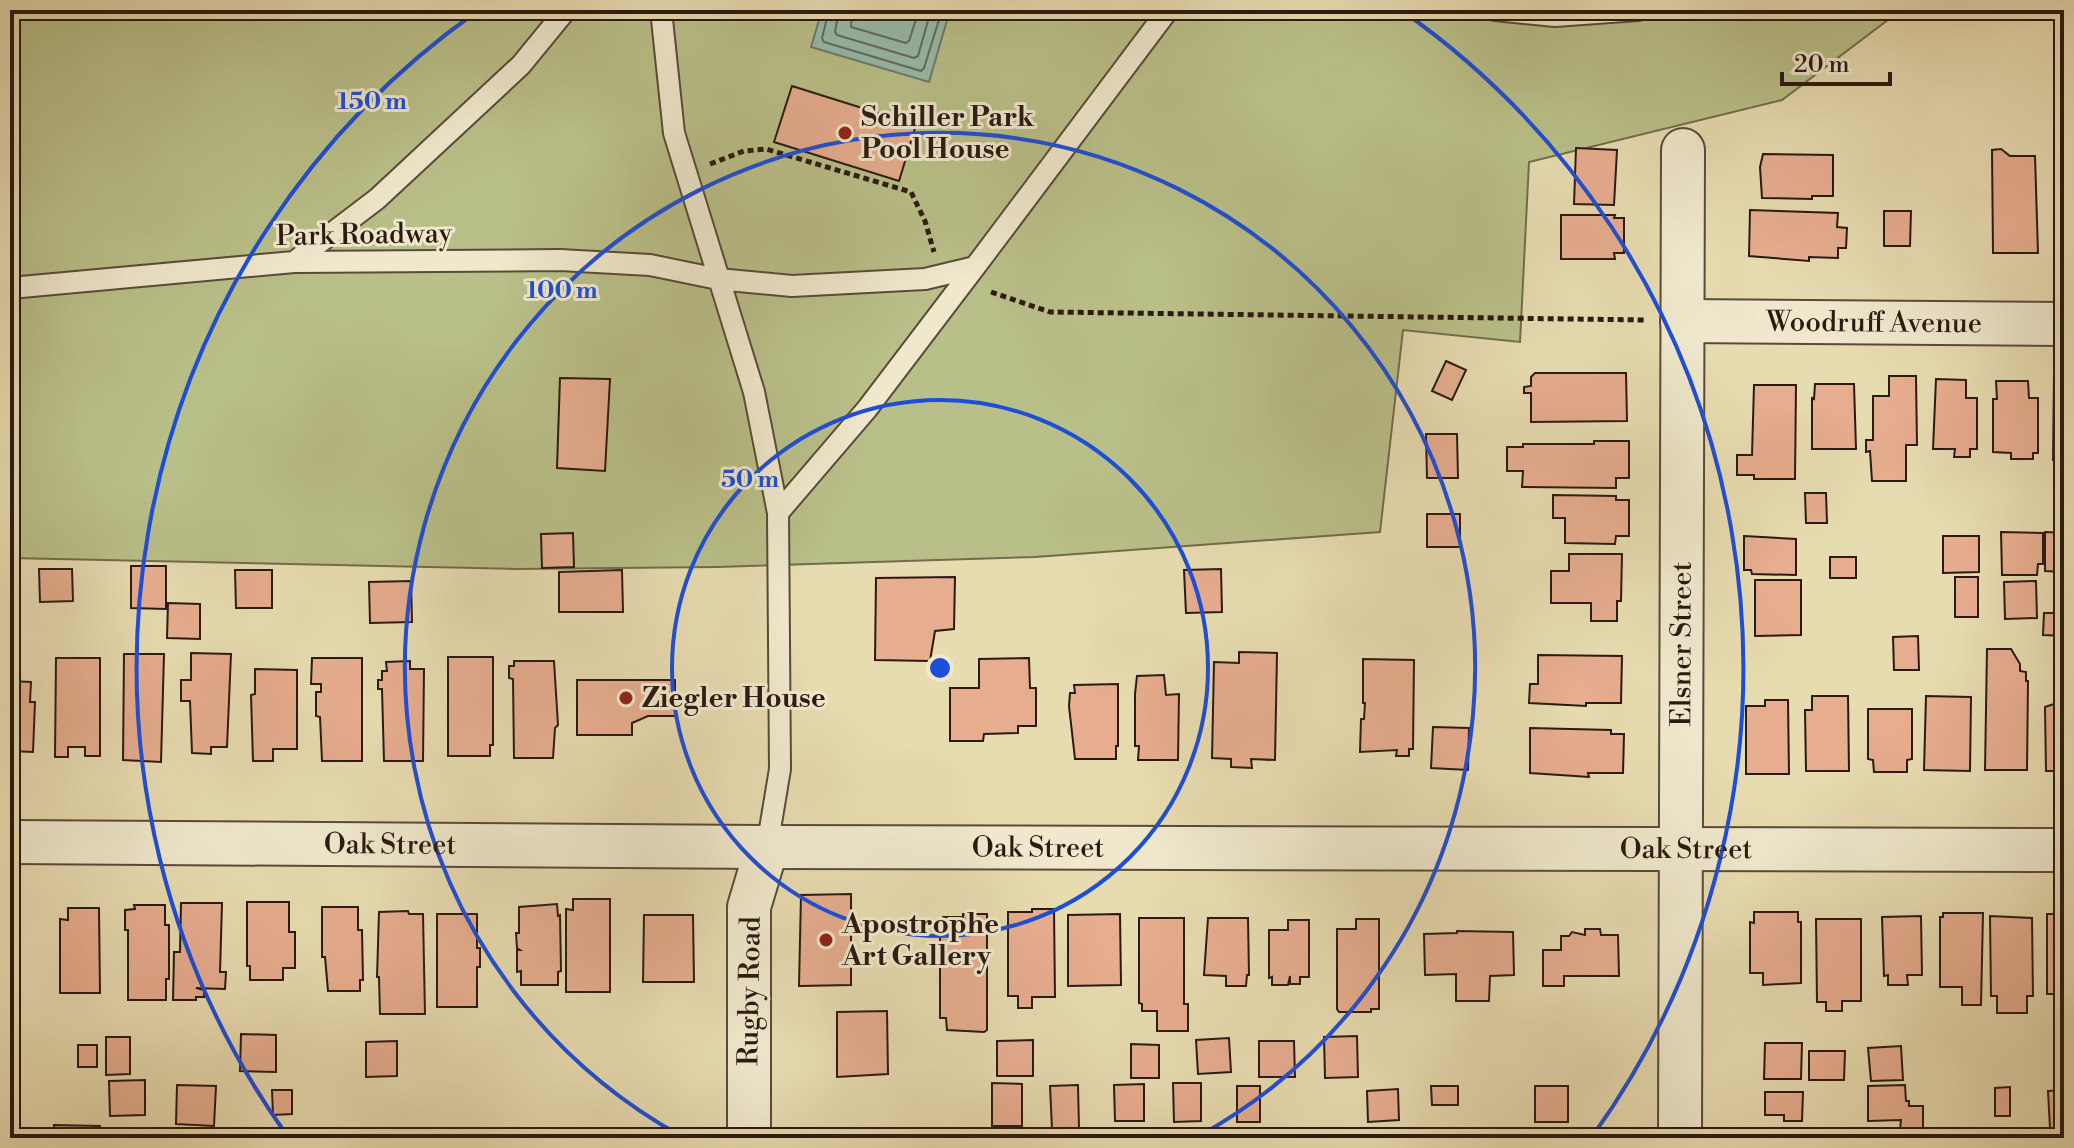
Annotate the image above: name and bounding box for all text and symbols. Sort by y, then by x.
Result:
scale bar [1782,36,1890,86]
text: 20 m [1794,50,1850,80]
text: 150 m [337,87,407,117]
place label: Schiller Park Pool House [861,100,1035,167]
marker: Schiller Park Pool House [836,124,854,142]
street label: Park Roadway [276,216,453,254]
text: 100 m [526,276,598,306]
street label: Woodruff Avenue [1765,304,1982,341]
text: 50 m [721,465,779,495]
street label: Elsner Street [1664,562,1699,726]
centre of rings [926,654,954,682]
place label: Ziegler House [642,681,826,716]
marker: Ziegler House [617,689,635,707]
street label: Oak Street [324,827,456,862]
street label: Oak Street [972,830,1104,865]
street label: Oak Street [1620,831,1752,867]
place label: Apostrophe Art Gallery [841,907,999,974]
street label: Rugby Road [731,916,769,1066]
marker: Apostrophe Art Gallery [817,931,835,949]

